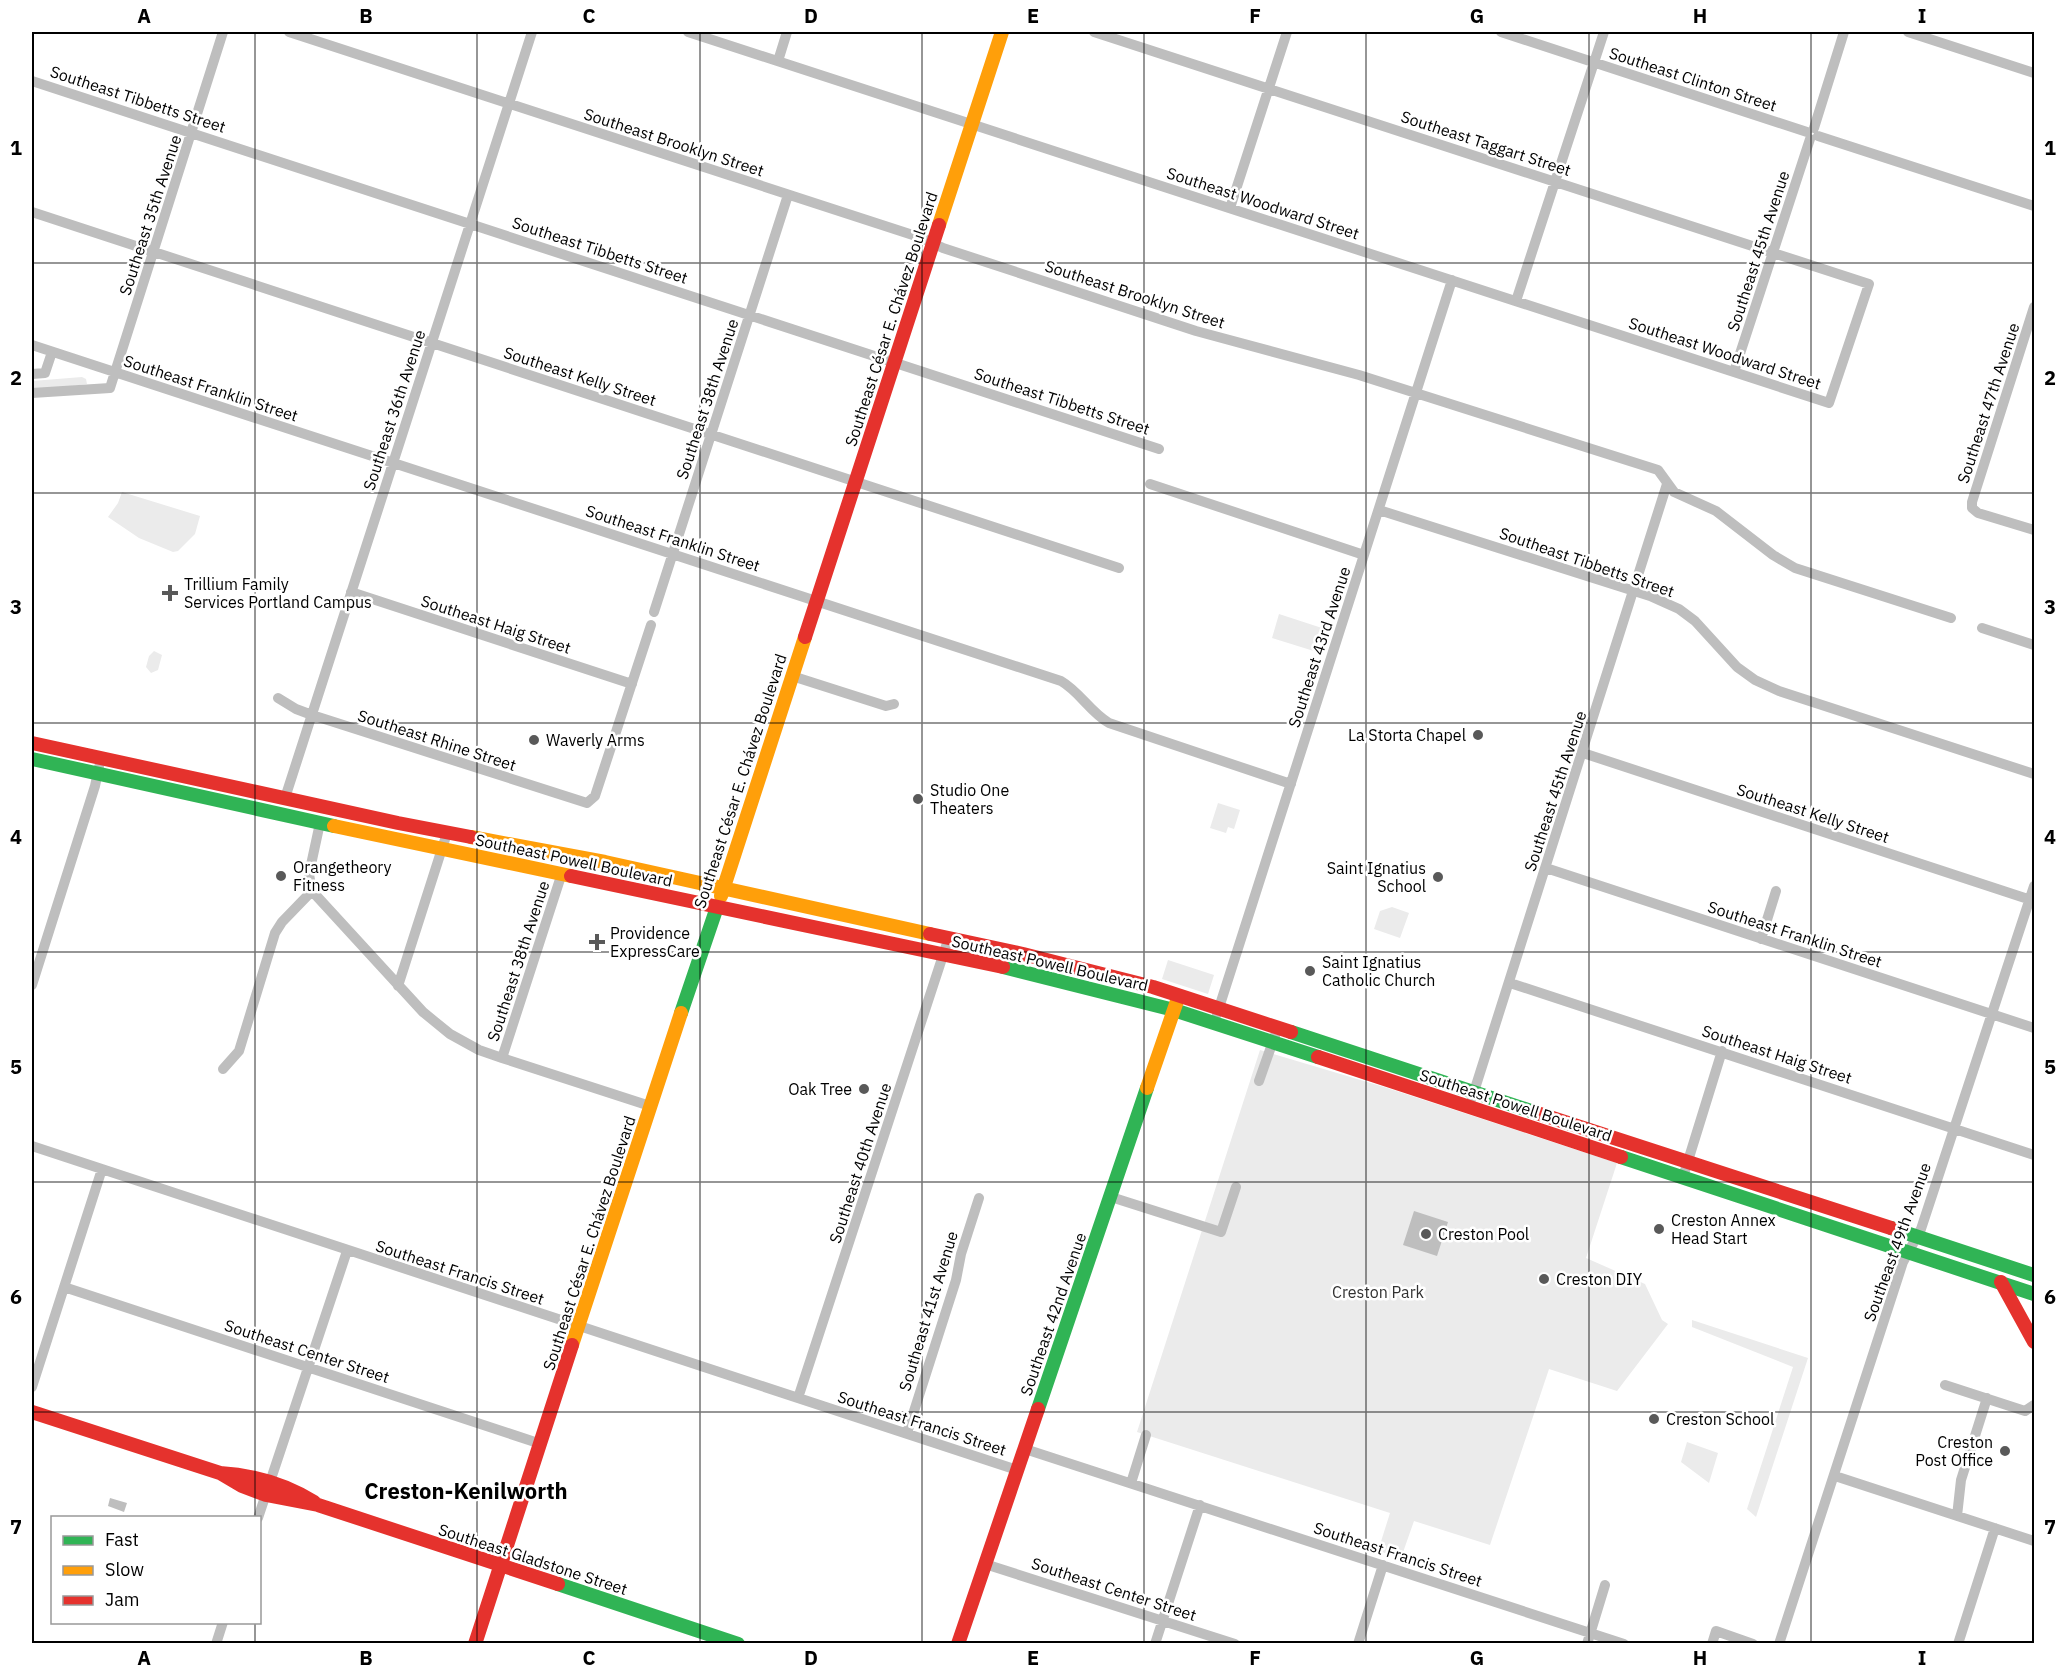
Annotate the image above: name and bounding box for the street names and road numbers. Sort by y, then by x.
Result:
street label: Southeast Clinton Street [1607,42,1779,116]
street label: Southeast Tibbetts Street [48,61,228,137]
street label: Southeast Brooklyn Street [582,103,766,181]
street label: Southeast Taggart Street [1398,106,1574,180]
street label: Southeast 35th Avenue [115,132,185,298]
street label: Southeast Woodward Street [1164,162,1362,244]
street label: Southeast 45th Avenue [1723,168,1793,334]
street label: Southeast César E. Chávez Boulevard [840,189,942,449]
street label: Southeast Tibbetts Street [510,212,690,288]
street label: Southeast Brooklyn Street [1043,255,1227,333]
street label: Southeast Woodward Street [1626,312,1824,394]
street label: Southeast 38th Avenue [672,316,742,482]
street label: Southeast 47th Avenue [1953,320,2023,486]
street label: Southeast 36th Avenue [359,327,429,493]
street label: Southeast Kelly Street [501,342,659,410]
street label: Southeast Franklin Street [121,350,301,426]
street label: Southeast Tibbetts Street [972,363,1152,439]
street label: Southeast Franklin Street [583,500,763,576]
street label: Southeast Tibbetts Street [1497,523,1677,601]
street label: Southeast 43rd Avenue [1284,564,1355,730]
street label: Southeast Haig Street [419,590,573,658]
street label: Southeast César E. Chávez Boulevard [689,651,791,911]
street label: Southeast Rhine Street [355,705,519,775]
street label: Southeast 45th Avenue [1520,708,1590,874]
street label: Southeast Kelly Street [1734,779,1892,847]
street label: Southeast Powell Boulevard [474,829,674,891]
street label: Southeast 38th Avenue [483,878,553,1044]
street label: Southeast Franklin Street [1705,896,1885,972]
street label: Southeast Powell Boulevard [950,931,1150,995]
street label: Southeast Haig Street [1700,1020,1854,1088]
street label: Southeast Powell Boulevard [1417,1064,1615,1146]
street label: Southeast 40th Avenue [825,1080,895,1246]
street label: Southeast César E. Chávez Boulevard [538,1113,640,1373]
street label: Southeast 49th Avenue [1859,1160,1935,1324]
street label: Southeast 41st Avenue [894,1228,962,1393]
street label: Southeast 42nd Avenue [1016,1230,1090,1398]
street label: Southeast Francis Street [373,1235,547,1309]
street label: Southeast Center Street [222,1315,392,1387]
street label: Southeast Francis Street [835,1386,1009,1460]
street label: Southeast Francis Street [1311,1517,1485,1591]
street label: Southeast Gladstone Street [436,1519,630,1599]
street label: Southeast Center Street [1029,1553,1199,1625]

